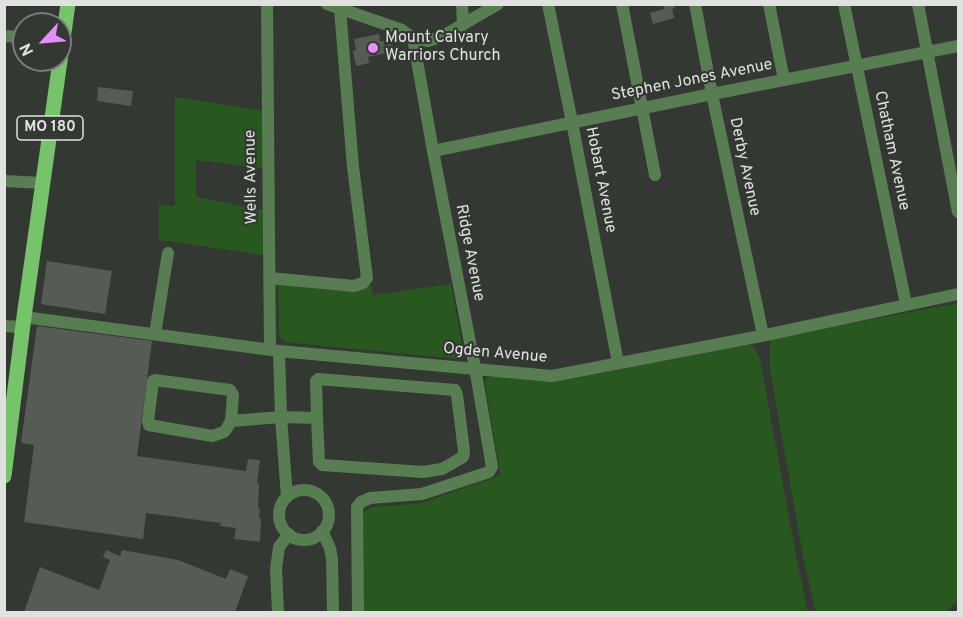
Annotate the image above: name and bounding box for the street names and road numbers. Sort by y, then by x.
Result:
street label: Stephen Jones Avenue [610,56,774,106]
street label: Chatham Avenue [869,89,913,213]
road number: MO 180 [17,116,83,140]
street label: Derby Avenue [724,116,764,218]
street label: Hobart Avenue [580,125,620,235]
street label: Wells Avenue [242,129,262,225]
street label: Ridge Avenue [450,203,488,303]
street label: Ogden Avenue [442,340,548,368]

